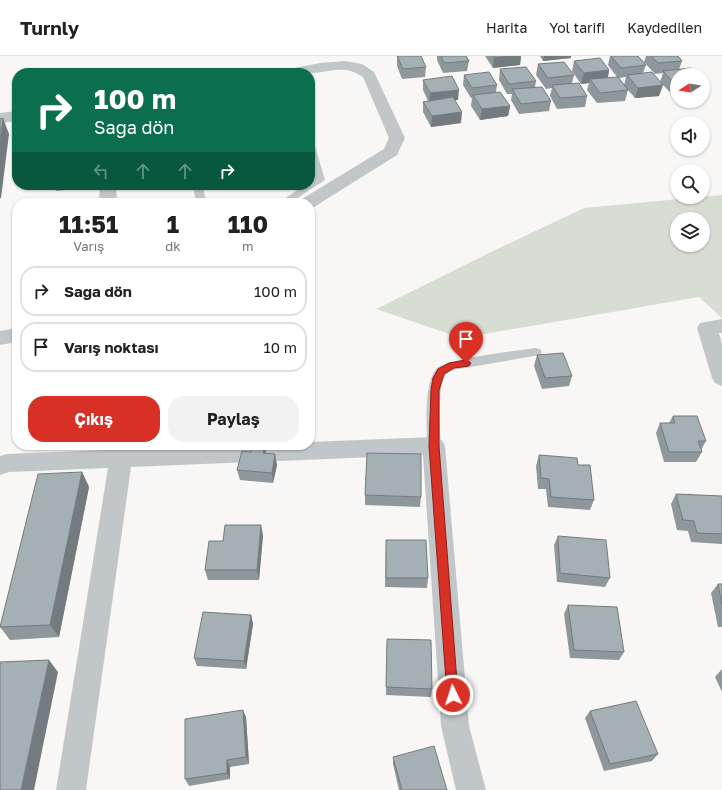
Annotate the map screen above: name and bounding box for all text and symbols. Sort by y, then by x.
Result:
text: Turnly [20,16,79,39]
text: Harita [486,19,527,36]
text: Yol tarifi [549,19,605,36]
text: Kaydedilen [627,19,702,36]
north arrow [670,68,710,108]
map controls [670,68,710,252]
text: 100 m [94,82,176,115]
icon: right [28,84,80,136]
text: Sağa dön [94,116,174,138]
button: sound [670,116,710,156]
icon: left [90,160,112,182]
icon: ahead [132,160,154,182]
icon: ahead [174,160,196,182]
icon: right [216,160,238,182]
button: search [670,164,710,204]
text: 11:51 [59,209,118,238]
text: 1 [167,209,179,238]
text: 110 [228,209,268,238]
button: layers [670,212,710,252]
text: Varış [73,238,104,254]
text: dk [165,238,181,254]
text: m [242,238,254,254]
icon: right [30,280,52,302]
text: Sağa dön [64,282,132,300]
text: 100 m [254,282,297,300]
pin [449,322,483,363]
icon: arrive [455,328,477,350]
icon: arrive [30,336,52,358]
text: Varış noktası [64,338,159,356]
text: 10 m [263,338,297,356]
button: Çıkış [28,396,160,442]
button: Paylaş [168,396,299,442]
position arrow [432,674,474,716]

